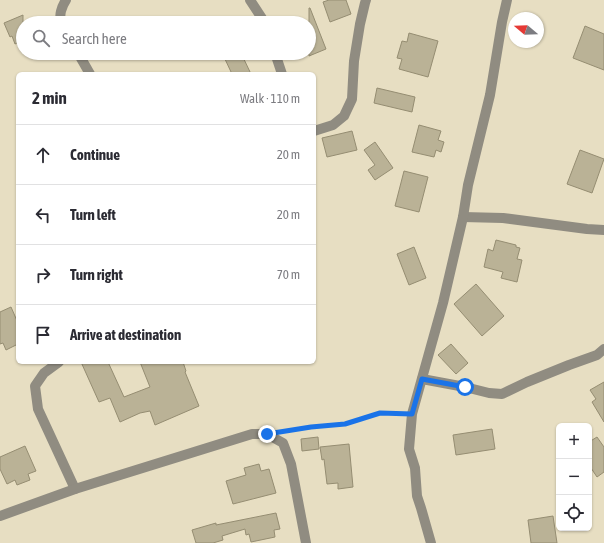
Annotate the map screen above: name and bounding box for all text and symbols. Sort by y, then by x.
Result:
north arrow [508,12,544,48]
search box [16,16,316,60]
icon: search [30,27,52,49]
text: Search here [62,30,127,47]
text: 2 min [32,88,67,108]
text: Walk · 110 m [240,91,300,106]
icon: ahead [32,144,54,166]
text: Continue [70,146,120,163]
text: 20 m [277,147,300,162]
icon: left [32,204,54,226]
text: Turn left [70,206,116,223]
text: 20 m [277,207,300,222]
icon: right [32,264,54,286]
text: Turn right [70,266,123,283]
text: 70 m [277,267,300,282]
icon: arrive [32,324,54,346]
text: Arrive at destination [70,326,181,343]
route start [456,378,474,396]
map controls [556,423,592,531]
button: + [556,423,592,459]
route end [258,425,276,443]
button: − [556,459,592,495]
button: locate [556,495,592,531]

